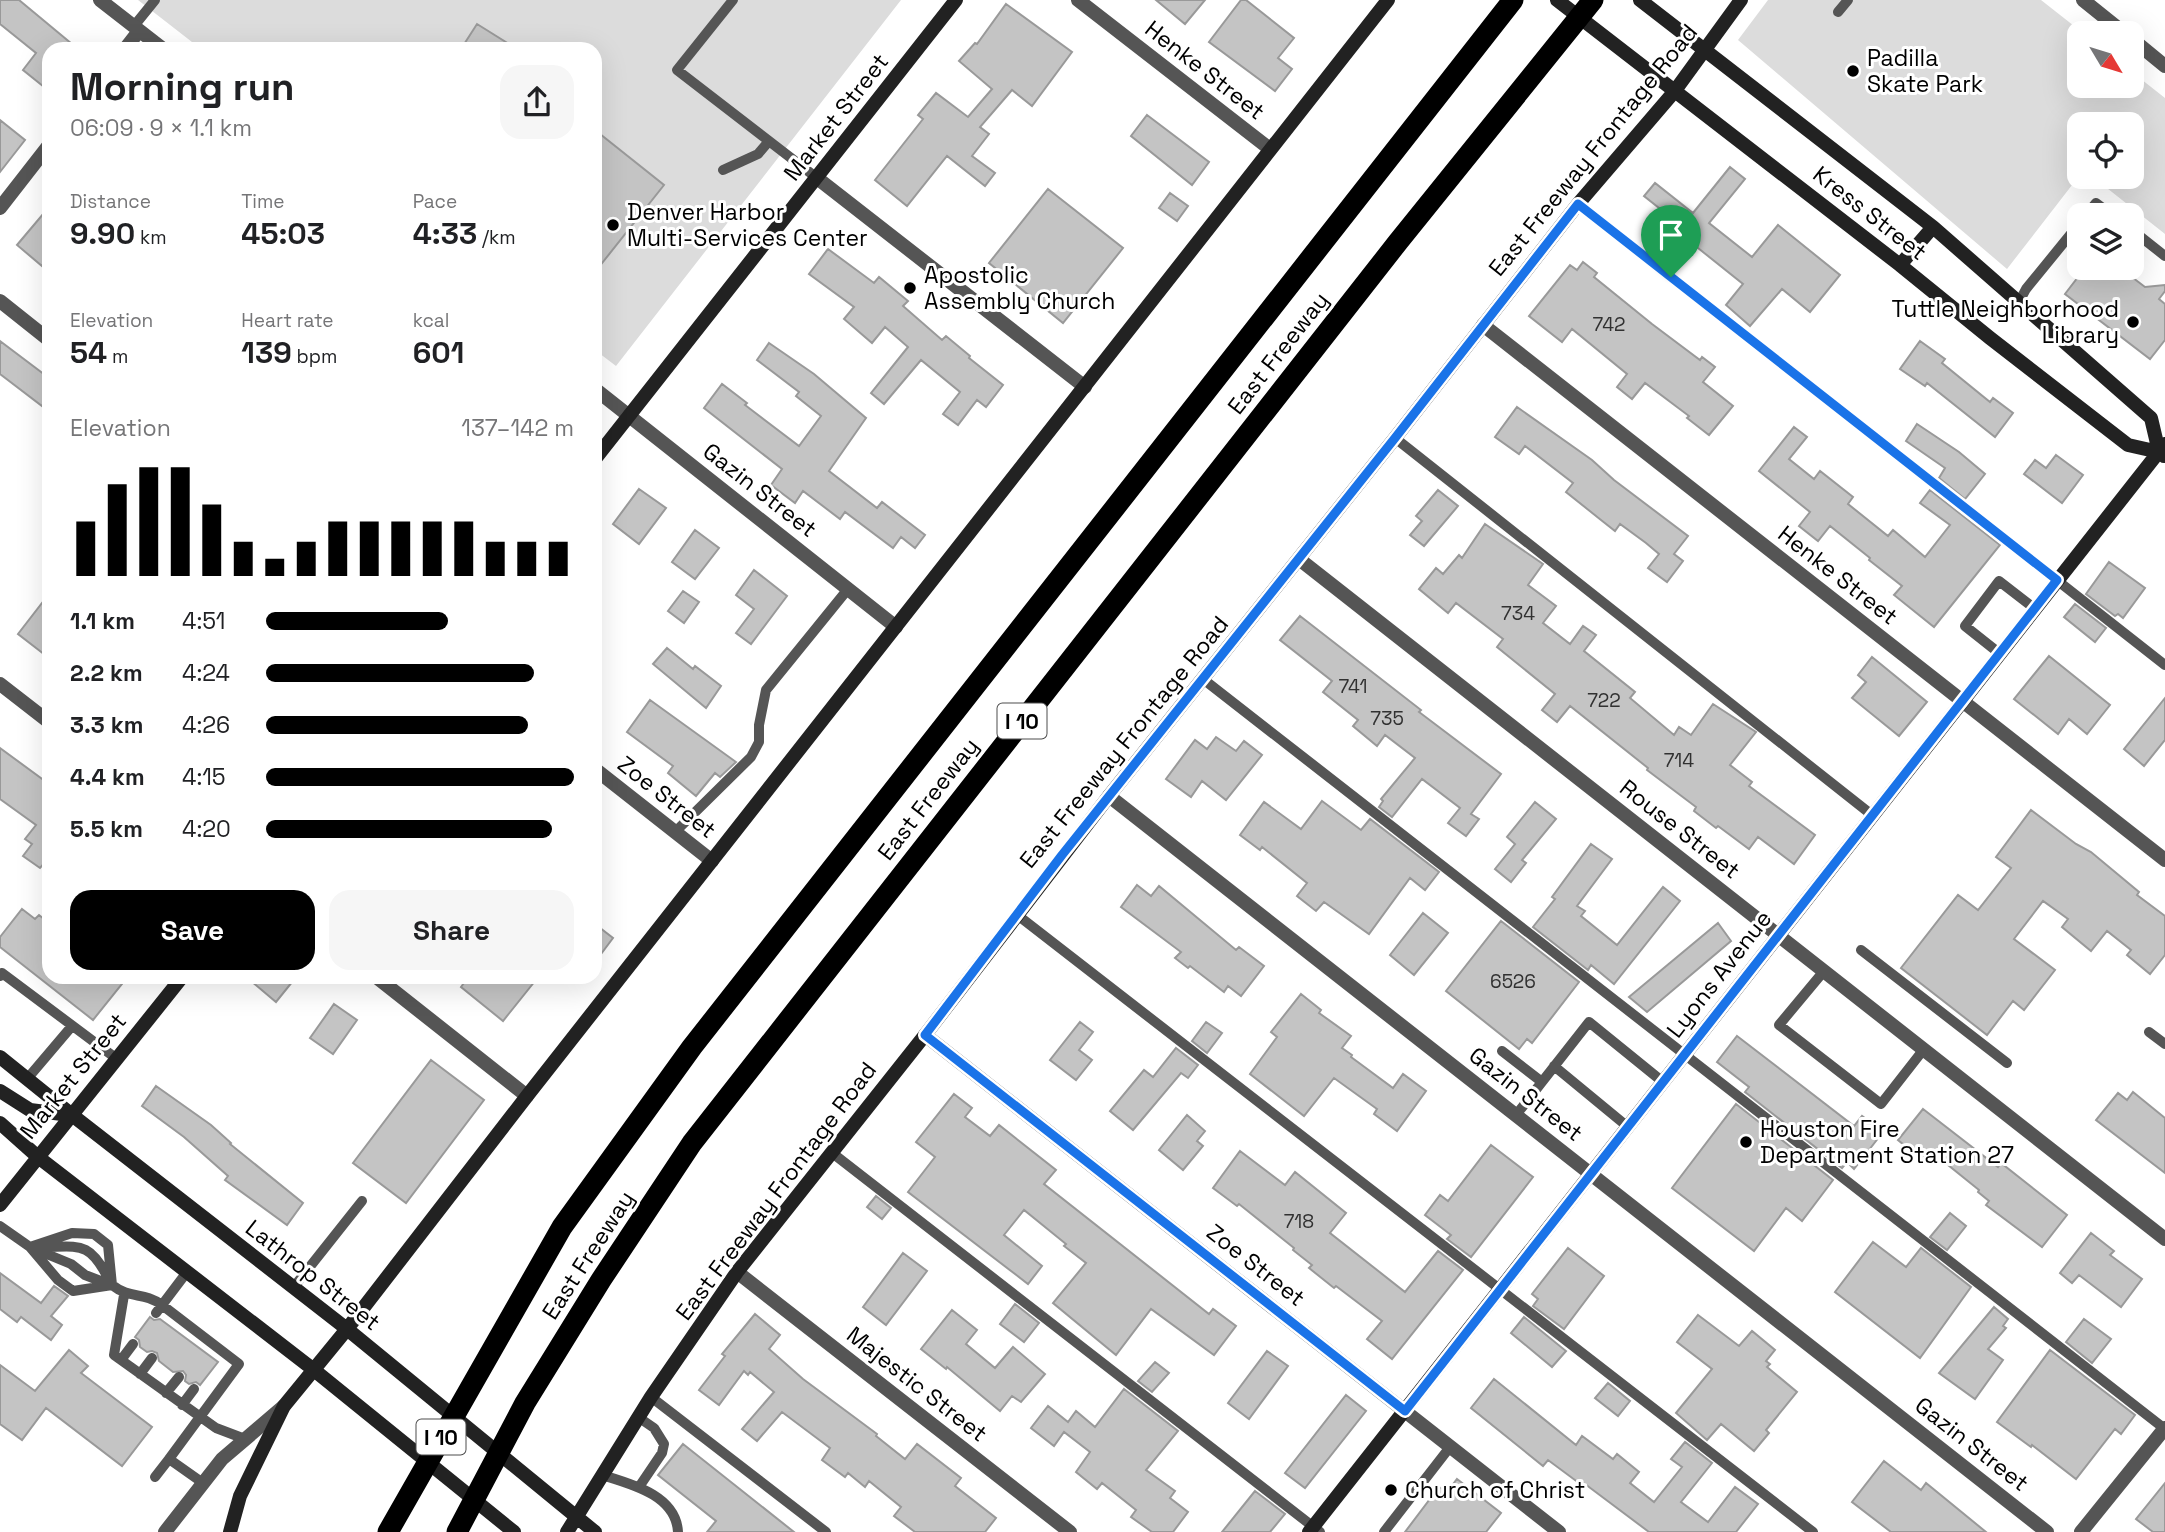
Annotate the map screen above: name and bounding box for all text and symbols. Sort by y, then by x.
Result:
street label: Henke Street [1139,14,1271,126]
street label: East Freeway Frontage Road [1482,18,1704,282]
north arrow [2067,21,2144,98]
map controls [2067,21,2144,280]
place label: Padilla Skate Park [1867,43,1983,99]
street label: Market Street [777,47,895,187]
text: Morning run [70,63,295,111]
marker: Padilla Skate Park [1845,63,1861,79]
button: share [500,65,574,139]
button: locate [2067,112,2144,189]
text: 06:09 · 9 × 1.1 km [70,113,252,143]
street label: Kress Street [1807,159,1933,267]
text: Distance [70,189,151,214]
text: Time [241,189,285,214]
text: Pace [413,189,457,214]
place label: Denver Harbor Multi-Services Center [627,197,868,253]
button: layers [2067,203,2144,280]
pin [1641,205,1701,277]
text: 9.90 [70,214,135,253]
text: 45:03 [241,214,325,253]
text: 4:33 [413,214,477,253]
icon: arrive [1652,216,1690,254]
marker: Denver Harbor Multi-Services Center [605,217,621,233]
text: km [135,225,167,250]
text: /km [477,225,516,250]
place label: Apostolic Assembly Church [924,260,1115,316]
marker: Apostolic Assembly Church [902,280,918,296]
street label: East Freeway [1221,286,1335,420]
place label: Tuttle Neighborhood Library [1892,294,2119,350]
text: Elevation [70,308,153,333]
text: Heart rate [241,308,334,333]
text: kcal [413,308,449,333]
house number: 742 [1593,312,1625,337]
marker: Tuttle Neighborhood Library [2125,314,2141,330]
text: 54 [70,333,107,372]
text: 139 [241,333,292,372]
text: 601 [413,333,464,372]
text: m [107,344,128,369]
text: bpm [292,344,337,369]
text: Elevation [70,413,171,443]
text: 137–142 m [461,413,574,443]
street label: Gazin Street [697,436,823,544]
street label: Henke Street [1772,519,1904,631]
house number: 734 [1501,601,1535,626]
text: 1.1 km [70,606,135,636]
text: 4:51 [182,606,225,636]
street label: East Freeway Frontage Road [1013,610,1235,874]
text: 2.2 km [70,658,143,688]
text: 4:24 [182,658,230,688]
house number: 741 [1339,674,1367,699]
house number: 722 [1587,688,1621,713]
road number: I 10 [998,704,1046,738]
house number: 735 [1370,706,1404,731]
text: 3.3 km [70,710,143,740]
text: 4:26 [182,710,230,740]
street label: East Freeway [871,732,985,866]
house number: 714 [1664,748,1694,773]
street label: Zoe Street [612,749,722,845]
text: 4.4 km [70,762,145,792]
text: 4:15 [182,762,226,792]
street label: Rouse Street [1614,773,1746,885]
text: 5.5 km [70,814,143,844]
text: 4:20 [182,814,231,844]
button: Save [70,890,315,970]
button: Share [329,890,574,970]
street label: Lyons Avenue [1660,904,1778,1044]
house number: 6526 [1490,969,1536,994]
street label: Market Street [13,1007,133,1145]
street label: Gazin Street [1463,1040,1589,1148]
street label: East Freeway Frontage Road [669,1056,883,1326]
place label: Houston Fire Department Station 27 [1760,1114,2014,1170]
marker: Houston Fire Department Station 27 [1738,1134,1754,1150]
street label: East Freeway [535,1185,641,1325]
house number: 718 [1284,1209,1314,1234]
street label: Lathrop Street [239,1213,387,1337]
street label: Zoe Street [1201,1217,1311,1313]
street label: Majestic Street [841,1320,993,1448]
street label: Gazin Street [1909,1390,2035,1498]
road number: I 10 [416,1420,466,1454]
place label: Church of Christ [1405,1475,1585,1505]
marker: Church of Christ [1383,1482,1399,1498]

